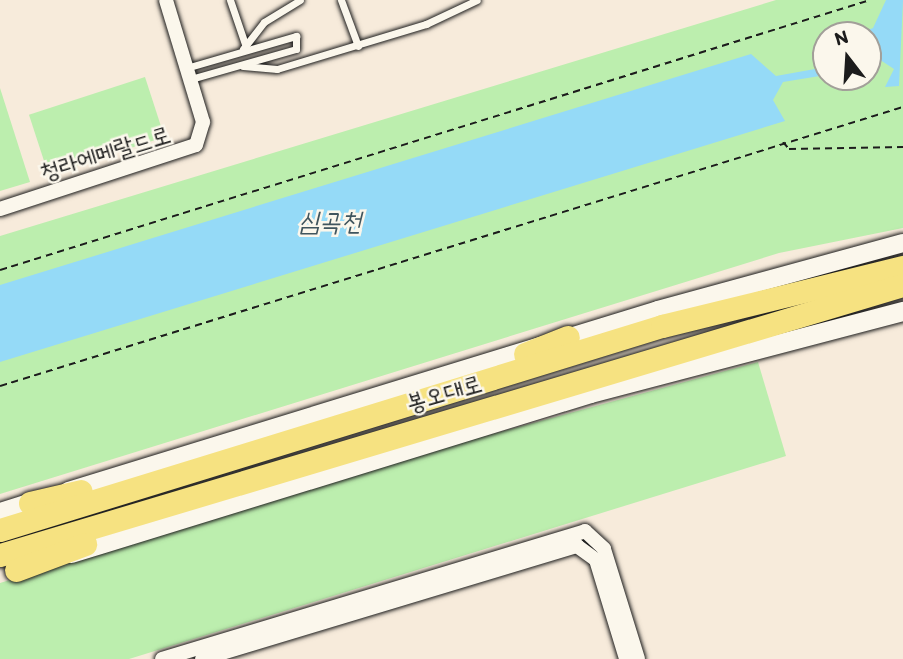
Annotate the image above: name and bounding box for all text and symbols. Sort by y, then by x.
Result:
north arrow [812,21,882,91]
text: N [832,24,851,50]
street label: 청라에메랄드로 [36,119,174,187]
water label: 심곡천 [299,206,361,238]
street label: 봉오대로 [403,369,485,417]

